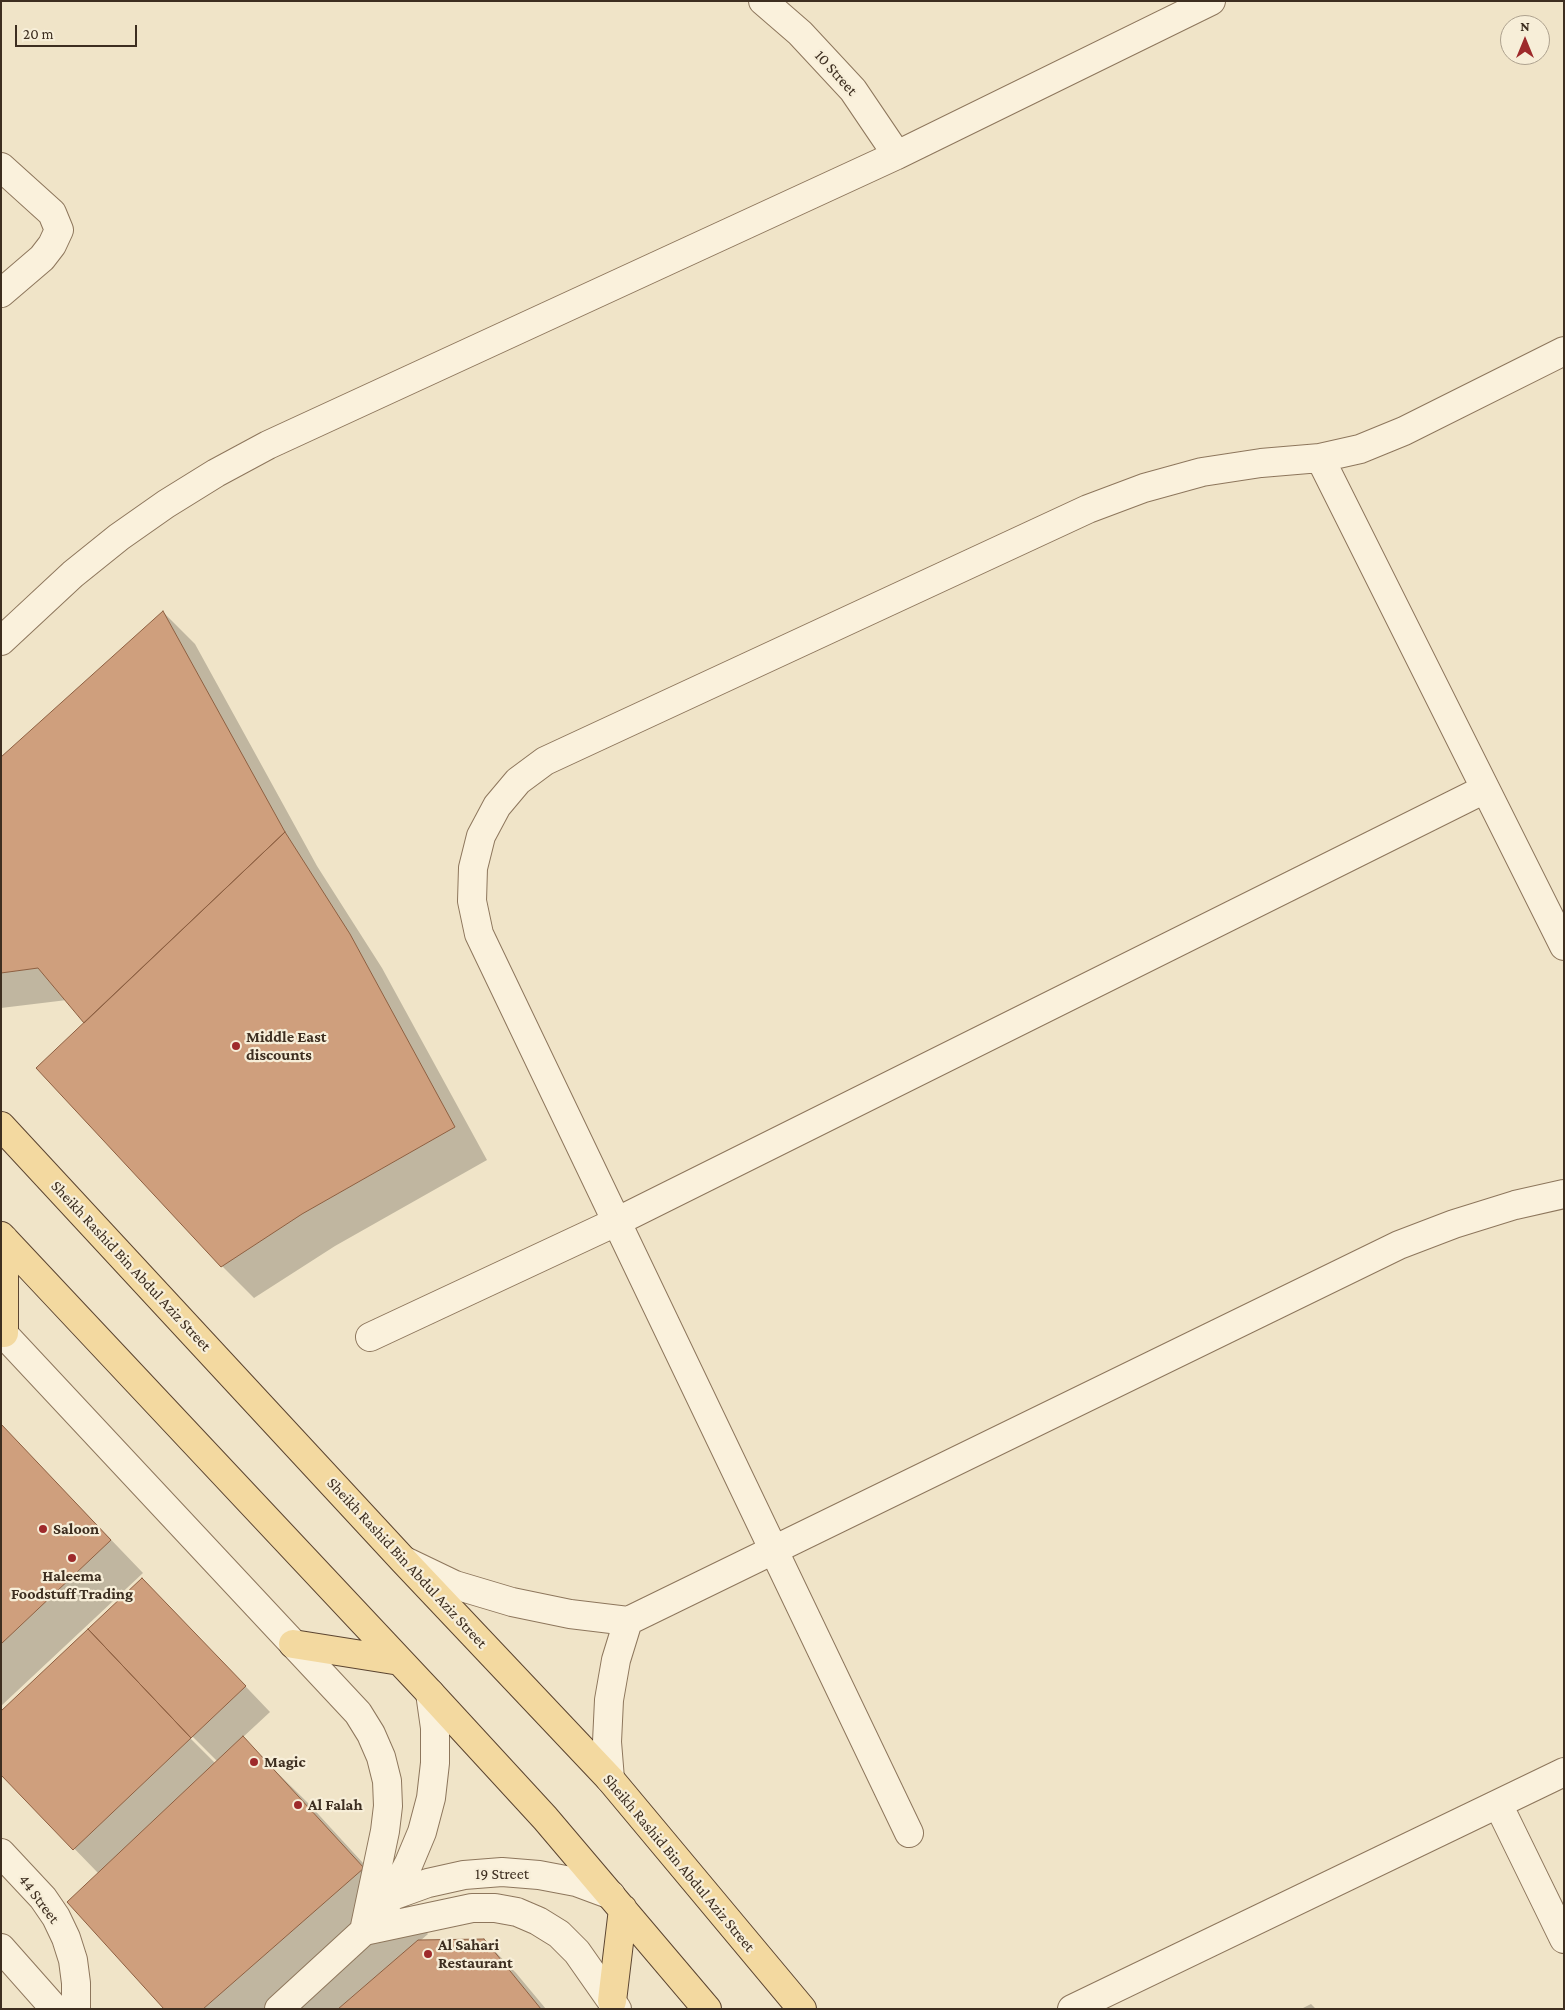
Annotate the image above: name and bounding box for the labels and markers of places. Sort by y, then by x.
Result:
place label: Middle East discounts [246,1027,326,1065]
marker: Middle East discounts [230,1040,242,1052]
place label: Saloon [53,1519,99,1539]
marker: Saloon [37,1523,49,1535]
marker: Haleema Foodstuff Trading [66,1552,78,1564]
place label: Haleema Foodstuff Trading [11,1566,133,1604]
place label: Magic [264,1752,306,1772]
marker: Magic [248,1756,260,1768]
place label: Al Falah [308,1795,363,1815]
marker: Al Falah [292,1799,304,1811]
place label: Al Sahari Restaurant [438,1935,513,1973]
marker: Al Sahari Restaurant [422,1948,434,1960]

